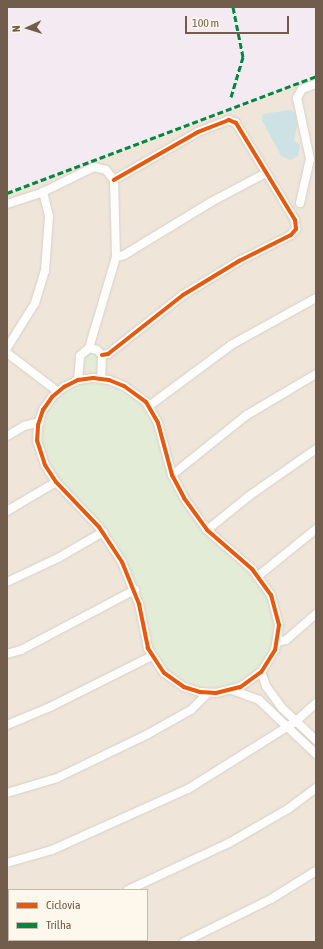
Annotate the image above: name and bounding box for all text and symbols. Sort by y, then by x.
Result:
north arrow [8,8,48,48]
scale bar [187,8,291,34]
text: 100 m [192,16,219,30]
text: N [10,25,22,32]
legend [8,889,148,941]
text: Ciclovia [46,898,80,912]
text: Trilha [46,918,71,932]

